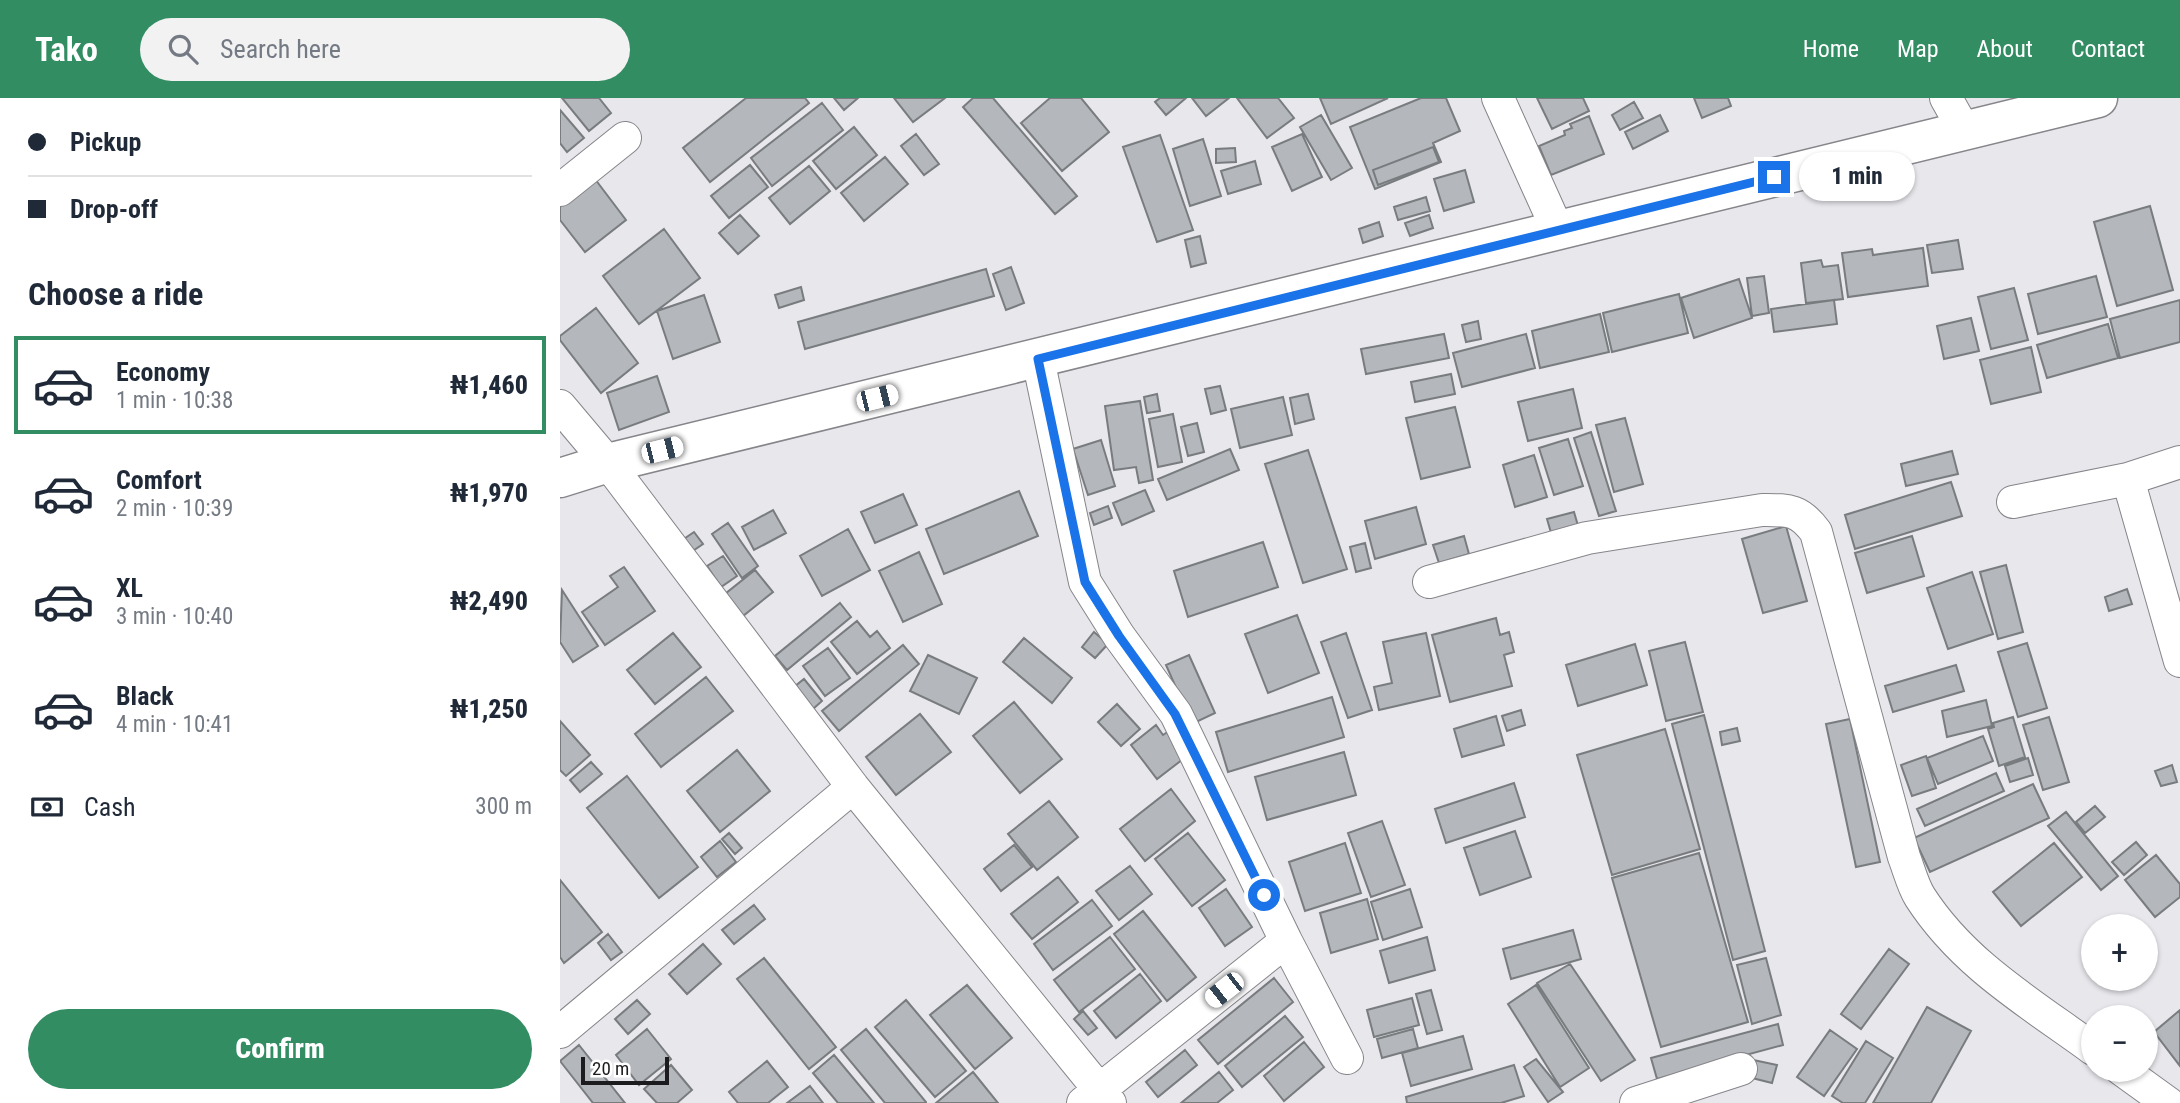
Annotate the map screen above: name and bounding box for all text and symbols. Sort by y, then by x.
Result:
search box [140,18,630,81]
text: Tako [35,30,98,69]
icon: search [164,30,202,68]
text: Search here [220,34,341,64]
text: Home [1803,35,1859,63]
text: Map [1897,35,1939,63]
text: About [1977,35,2033,63]
text: Contact [2071,35,2145,63]
text: Pickup [70,127,141,157]
callout: 1 min [1798,153,1914,202]
route end [1758,161,1790,193]
text: 1 min [1831,163,1883,190]
text: Drop-off [70,194,158,224]
text: Choose a ride [28,275,203,313]
icon: car [32,354,95,417]
text: Economy [116,357,210,387]
text: ₦1,460 [450,370,528,400]
car [855,383,900,413]
text: 1 min · 10:38 [116,387,233,414]
car [640,435,685,465]
icon: car [32,462,95,525]
text: Comfort [116,465,202,495]
text: ₦1,970 [450,478,528,508]
text: 2 min · 10:39 [116,495,233,522]
icon: car [32,570,95,633]
text: XL [116,573,143,603]
text: ₦2,490 [450,586,528,616]
text: 3 min · 10:40 [116,603,233,630]
icon: car [32,678,95,741]
text: Black [116,681,174,711]
text: ₦1,250 [450,694,528,724]
text: 4 min · 10:41 [116,711,233,738]
icon: cash [28,788,66,826]
text: Cash [84,792,136,822]
text: 300 m [475,793,532,820]
route start [1248,879,1280,911]
map controls [2081,914,2158,1082]
button: + [2081,914,2158,991]
car [1201,969,1248,1011]
button: − [2081,1005,2158,1082]
button: Confirm [28,1009,532,1089]
scale bar [581,1054,668,1086]
text: 20 m [592,1057,629,1080]

